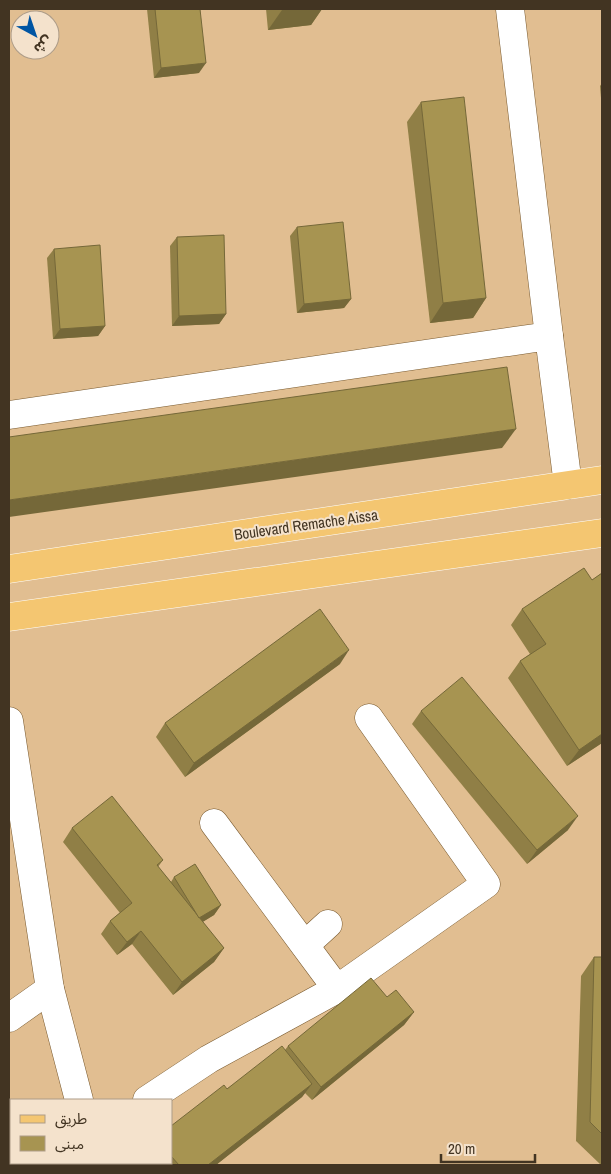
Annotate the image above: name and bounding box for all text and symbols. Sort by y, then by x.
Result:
north arrow [10,10,60,60]
text: ش [30,32,56,58]
street label: Boulevard Remache Aissa [233,504,379,545]
legend [10,1099,172,1164]
text: طريق [55,1108,87,1129]
scale bar [441,1132,535,1164]
text: مبنى [55,1133,84,1154]
text: 20 m [448,1138,475,1159]

